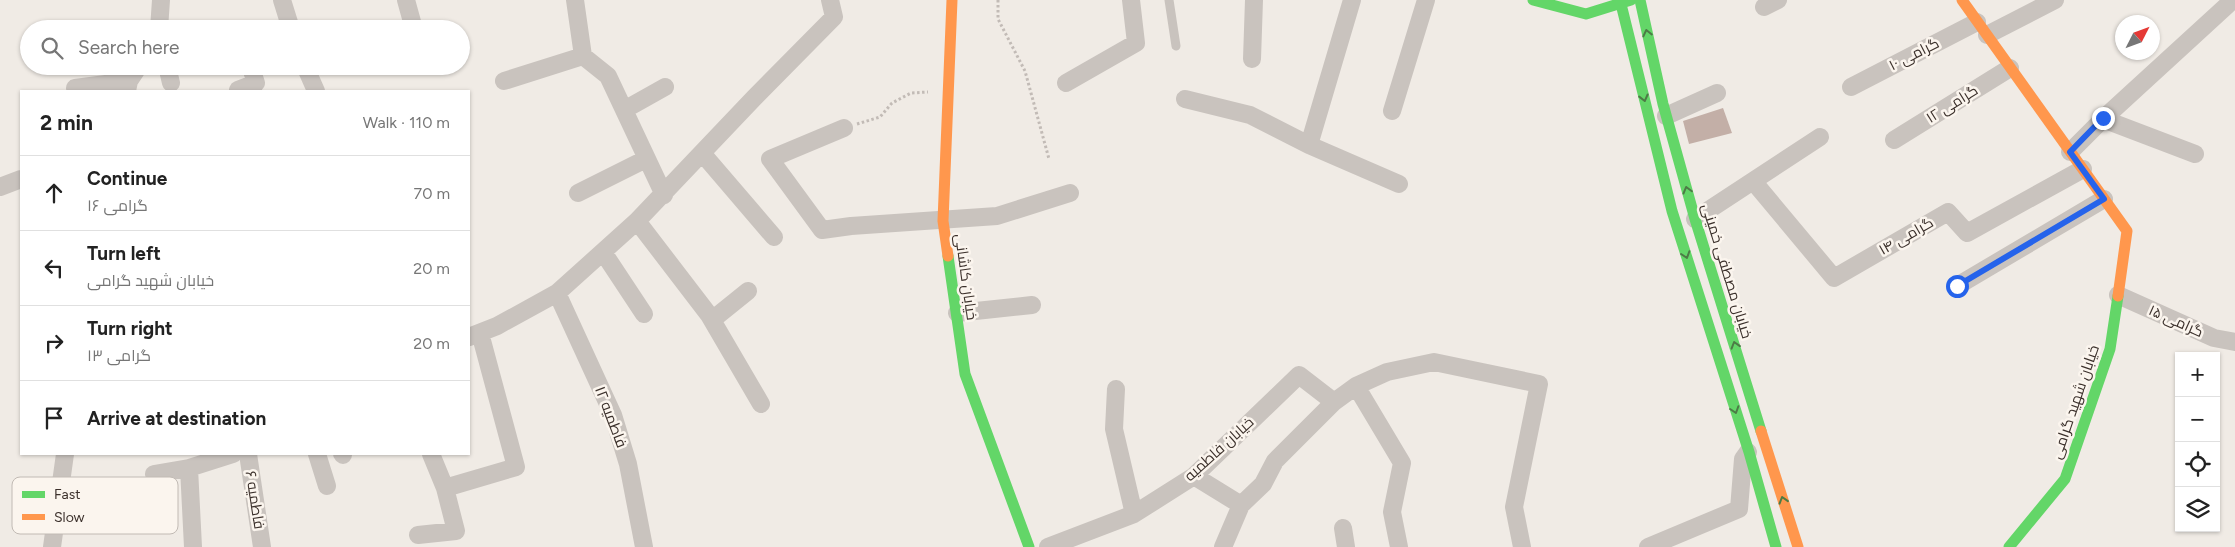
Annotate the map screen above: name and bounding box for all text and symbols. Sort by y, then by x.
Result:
north arrow [2115,15,2160,60]
search box [20,20,470,75]
one-way arrow [1642,28,1653,37]
icon: search [38,34,66,62]
street label: گرامی ۱۰ [1886,34,1942,75]
text: Search here [78,36,180,59]
street label: گرامی ۱۲ [1923,81,1982,128]
one-way arrow [1638,94,1649,103]
route end [2092,107,2115,130]
text: 2 min [40,110,93,135]
text: Walk · 110 m [363,113,450,132]
text: Continue [87,167,167,190]
icon: ahead [40,179,68,207]
text: 70 m [414,184,450,203]
one-way arrow [1682,186,1693,195]
text: گرامی ۱۶ [87,196,148,215]
street label: خیابان مصطفی خمینی [1697,201,1756,341]
street label: گرامی ۱۴ [1876,213,1937,260]
street label: خیابان کاشانی [950,233,981,322]
text: Turn left [87,242,161,265]
one-way arrow [1680,251,1690,259]
icon: left [40,254,68,282]
text: 20 m [413,259,450,278]
text: خیابان شهید گرامی [87,271,214,290]
route start [1946,275,1969,298]
street label: گرامی ۱۵ [2145,301,2206,342]
text: Turn right [87,317,173,340]
icon: right [40,329,68,357]
text: 20 m [413,334,450,353]
one-way arrow [1730,342,1740,350]
street label: خیابان شهید گرامی [2047,343,2104,462]
text: گرامی ۱۳ [87,346,151,365]
map controls [2175,352,2220,532]
button: + [2175,352,2220,397]
street label: فاطمیه ۱۲ [591,384,631,450]
button: − [2175,397,2220,442]
icon: arrive [40,404,68,432]
one-way arrow [1730,405,1740,414]
text: Arrive at destination [87,407,266,430]
street label: خیابان فاطمیه [1181,413,1258,486]
button: locate [2175,442,2220,487]
street label: فاطمیه ۶ [242,470,268,530]
legend [12,477,178,534]
text: Fast [54,486,80,503]
button: layers [2175,487,2220,532]
one-way arrow [1779,497,1789,505]
text: Slow [54,509,85,526]

